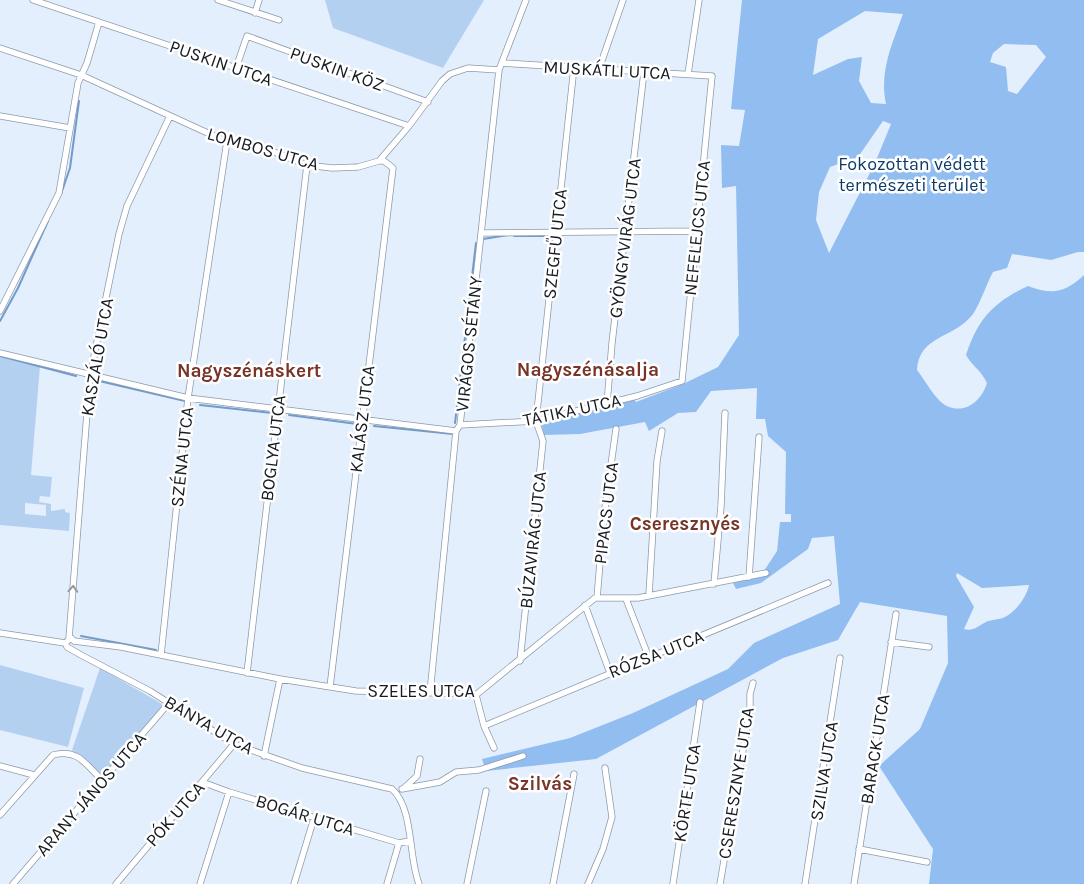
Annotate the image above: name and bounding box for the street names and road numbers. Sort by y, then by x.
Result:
street label: PUSKIN UTCA [167,35,275,91]
street label: PUSKIN KÖZ [287,42,387,96]
street label: MUSKÁTLI UTCA [543,55,671,84]
street label: LOMBOS UTCA [205,123,321,175]
street label: GYÖNGYVIRÁG UTCA [603,157,646,319]
street label: NEFELEJCS UTCA [679,159,715,297]
street label: SZEGFŰ UTCA [538,188,572,300]
street label: VIRÁGOS SÉTÁNY [450,275,487,413]
street label: KASZÁLÓ UTCA [75,296,118,418]
street label: KALÁSZ UTCA [344,364,379,474]
street label: TÁTIKA UTCA [521,388,623,431]
street label: BOGLYA UTCA [256,394,290,502]
street label: SZÉNA UTCA [165,406,198,508]
street label: PIPACS UTCA [589,461,623,565]
street label: BÚZAVIRÁG UTCA [514,470,551,610]
street label: RÓZSA UTCA [605,624,707,683]
street label: SZELES UTCA [367,680,475,702]
street label: BÁNYA UTCA [161,690,258,759]
street label: BARACK UTCA [855,692,895,806]
street label: CSERESZNYE UTCA [713,706,759,860]
street label: SZILVA UTCA [805,720,843,822]
street label: ARANY JÁNOS UTCA [30,727,151,860]
street label: KÖRTE UTCA [668,742,706,844]
street label: PÓK UTCA [140,776,209,851]
street label: BOGÁR UTCA [253,789,357,840]

